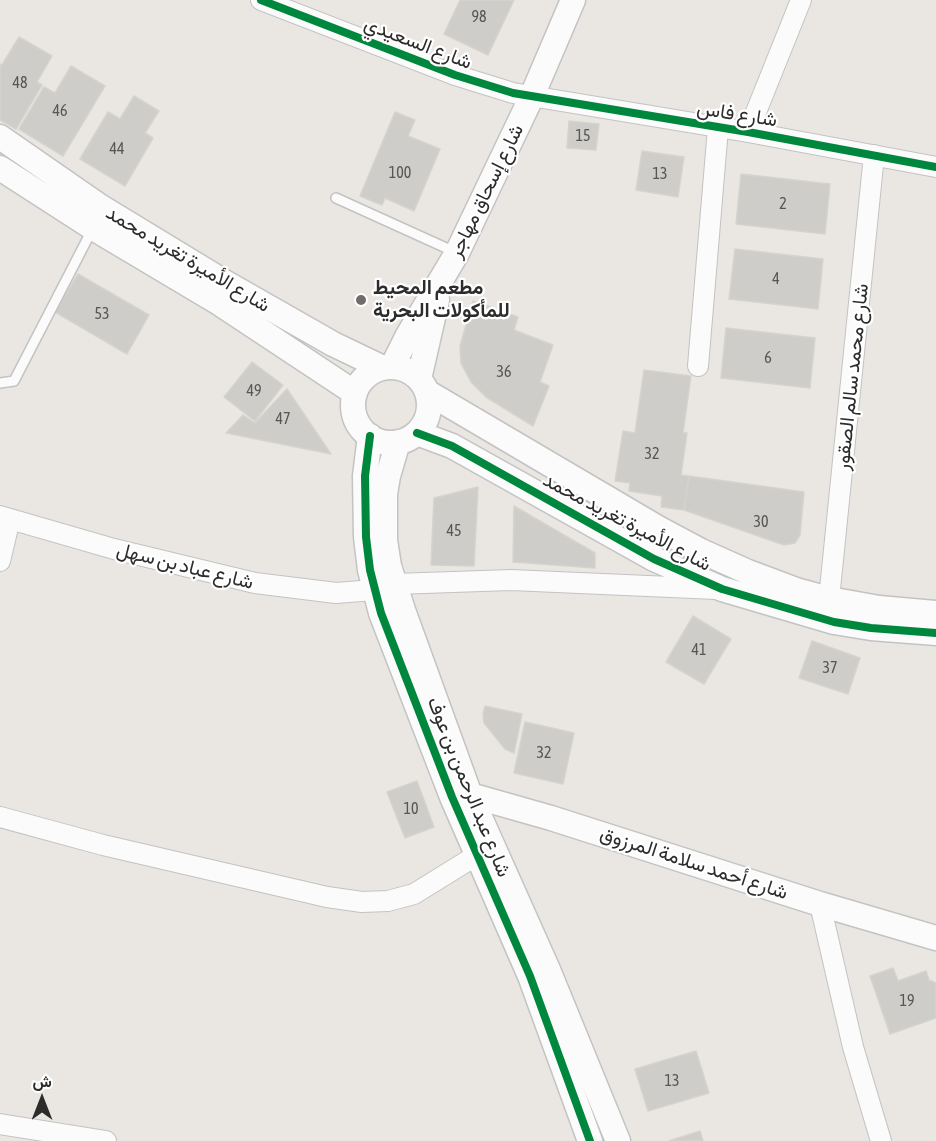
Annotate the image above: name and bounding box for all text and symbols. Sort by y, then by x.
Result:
house number: 98 [471,7,487,27]
street label: شارع السعيدي [361,11,475,75]
house number: 48 [12,73,28,93]
street label: شارع فاس [695,96,779,132]
house number: 46 [52,101,68,121]
street label: شارع إسحاق مهاجر [443,120,529,262]
house number: 15 [575,126,591,146]
house number: 44 [109,139,125,159]
house number: 100 [389,163,411,183]
house number: 13 [652,164,668,184]
house number: 2 [779,194,787,214]
street label: شارع الأميرة تغريد محمد [102,201,274,317]
house number: 4 [772,269,780,289]
place label: مطعم المحيط للمأكولات البحرية [373,276,510,323]
street label: شارع محمد سالم الصقور [830,282,874,472]
marker: مطعم المحيط للمأكولات البحرية [354,293,368,307]
house number: 53 [94,304,110,324]
house number: 6 [764,348,772,368]
house number: 36 [496,362,512,382]
house number: 49 [246,381,262,401]
house number: 47 [275,409,291,429]
house number: 32 [644,444,660,464]
street label: شارع الأميرة تغريد محمد [539,467,715,577]
house number: 30 [753,512,769,532]
house number: 45 [446,521,462,541]
street label: شارع عباد بن سهل [114,537,256,595]
house number: 41 [691,640,707,660]
house number: 37 [822,658,838,678]
street label: شارع عبد الرحمن بن عوف [422,693,516,881]
house number: 32 [536,743,552,763]
house number: 10 [403,799,419,819]
street label: شارع أحمد سلامة المرزوق [597,821,791,905]
house number: 19 [899,991,915,1011]
north arrow [12,1069,72,1129]
house number: 13 [664,1071,680,1091]
text: ش [32,1072,52,1090]

